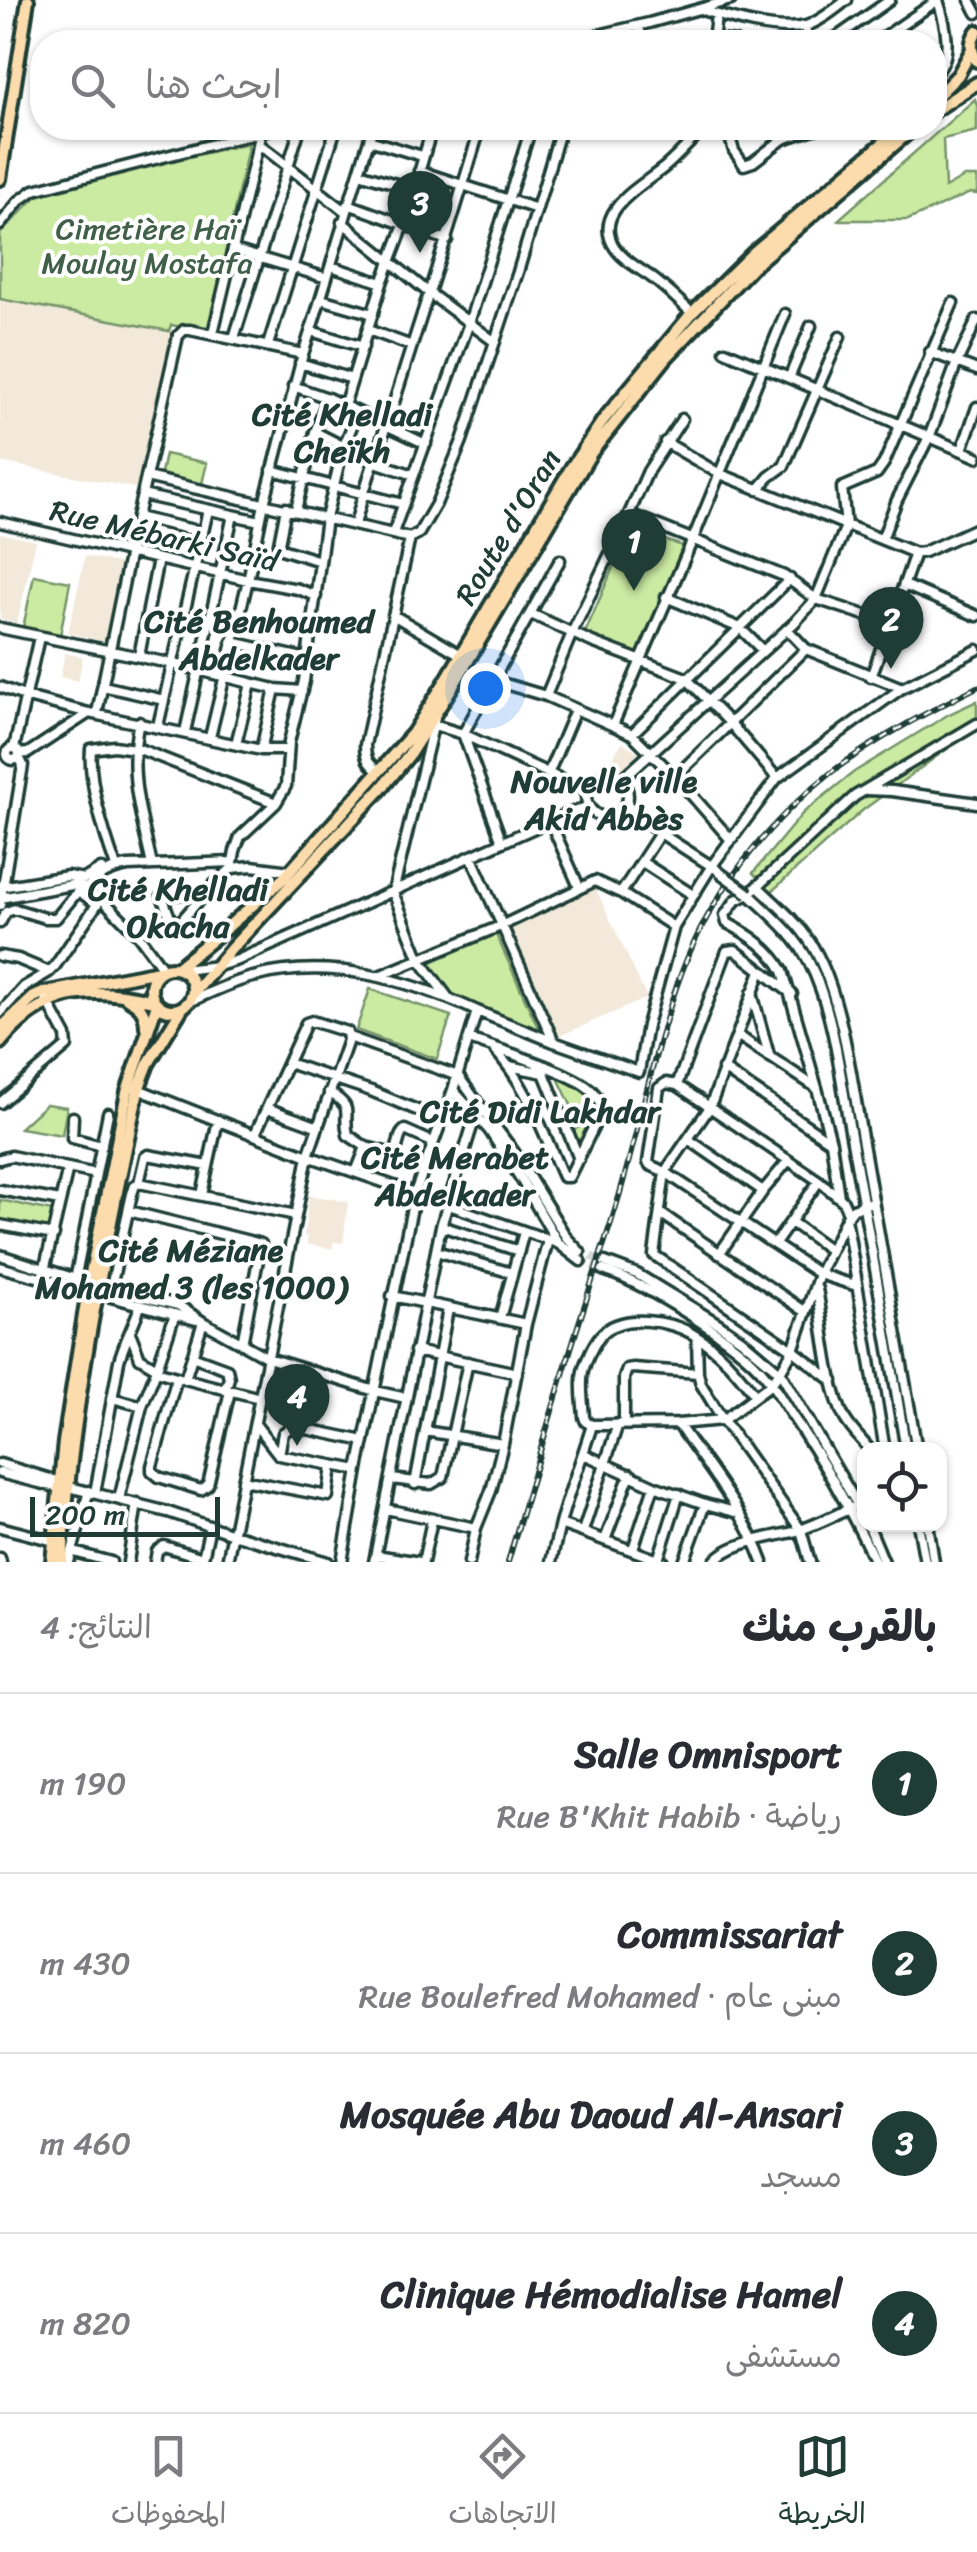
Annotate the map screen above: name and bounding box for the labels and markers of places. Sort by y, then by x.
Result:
pin: 3 [388,170,452,253]
pin: 1 [602,508,666,591]
pin: 2 [858,586,924,669]
pin: 4 [264,1364,330,1446]

